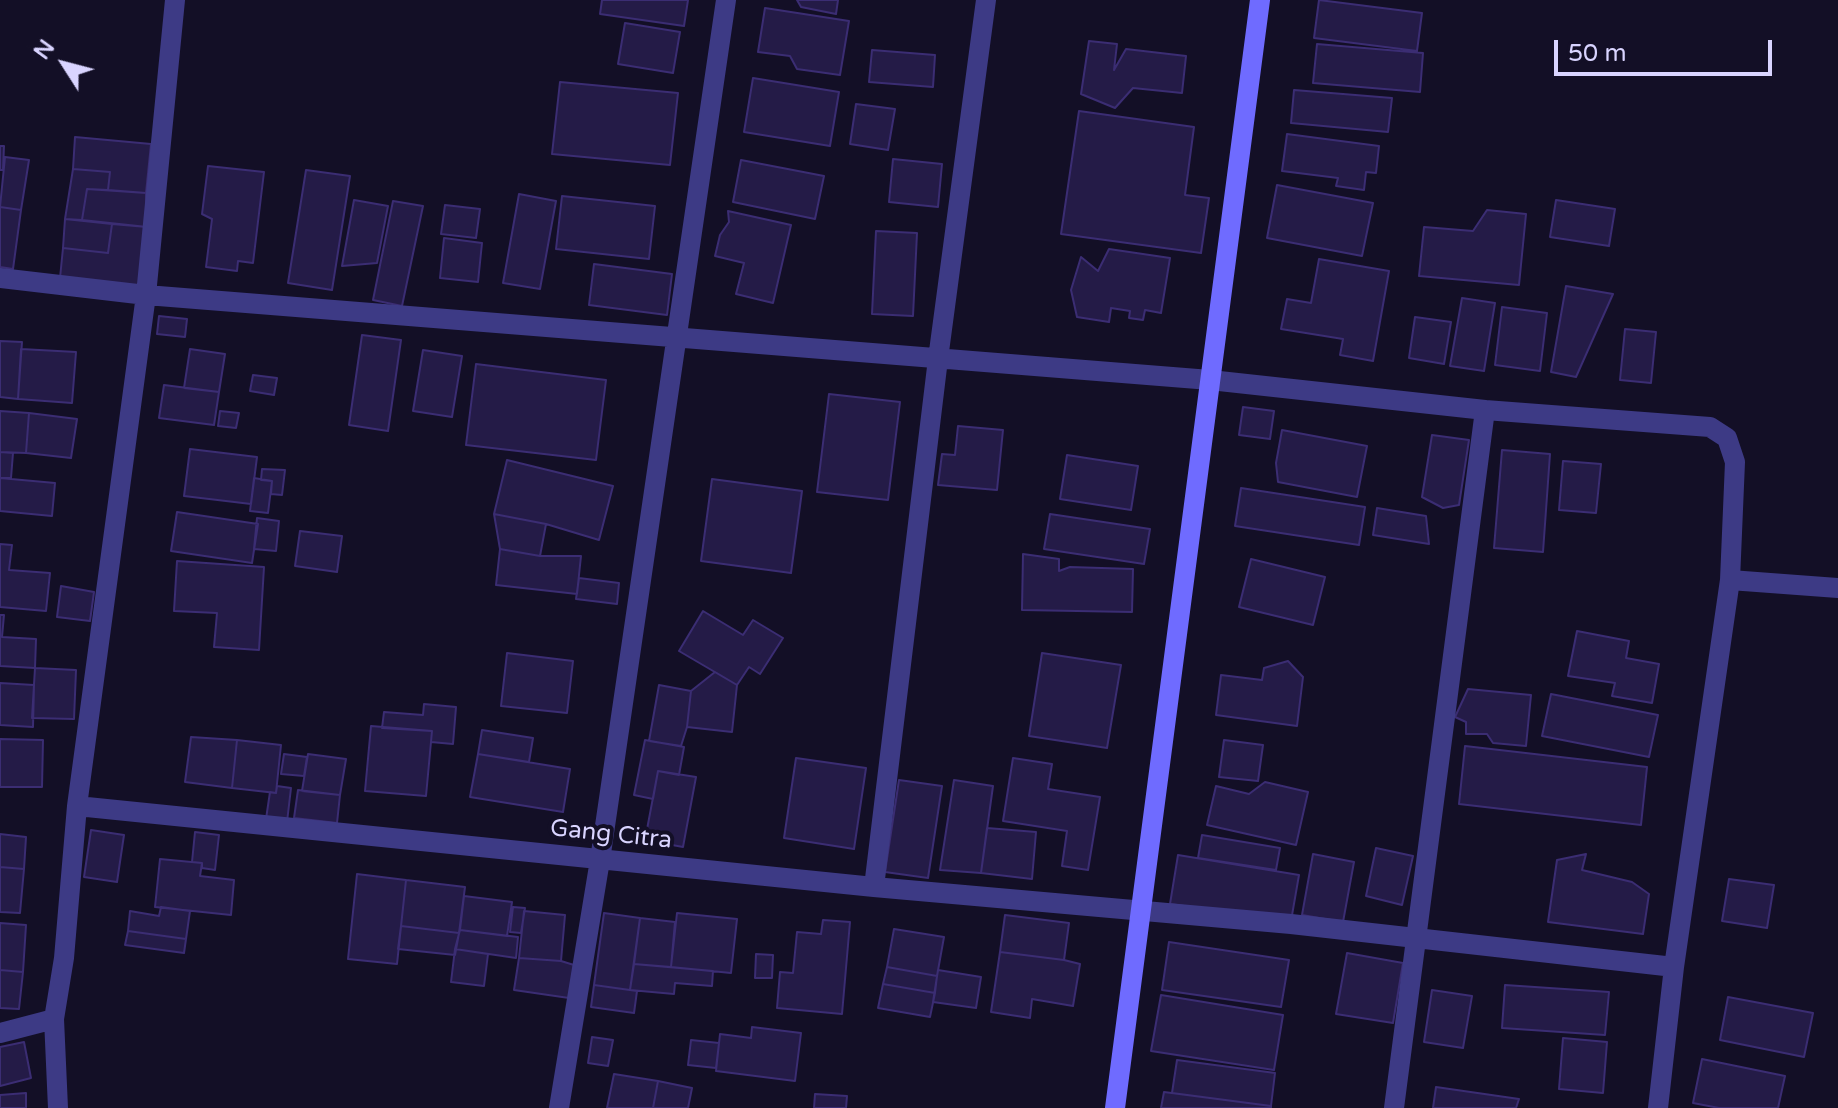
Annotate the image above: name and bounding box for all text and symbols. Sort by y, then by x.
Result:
north arrow [24,24,104,104]
scale bar [1558,24,1776,74]
text: N [29,35,60,65]
text: 50 m [1568,39,1626,68]
street label: Gang Citra [549,814,673,856]

